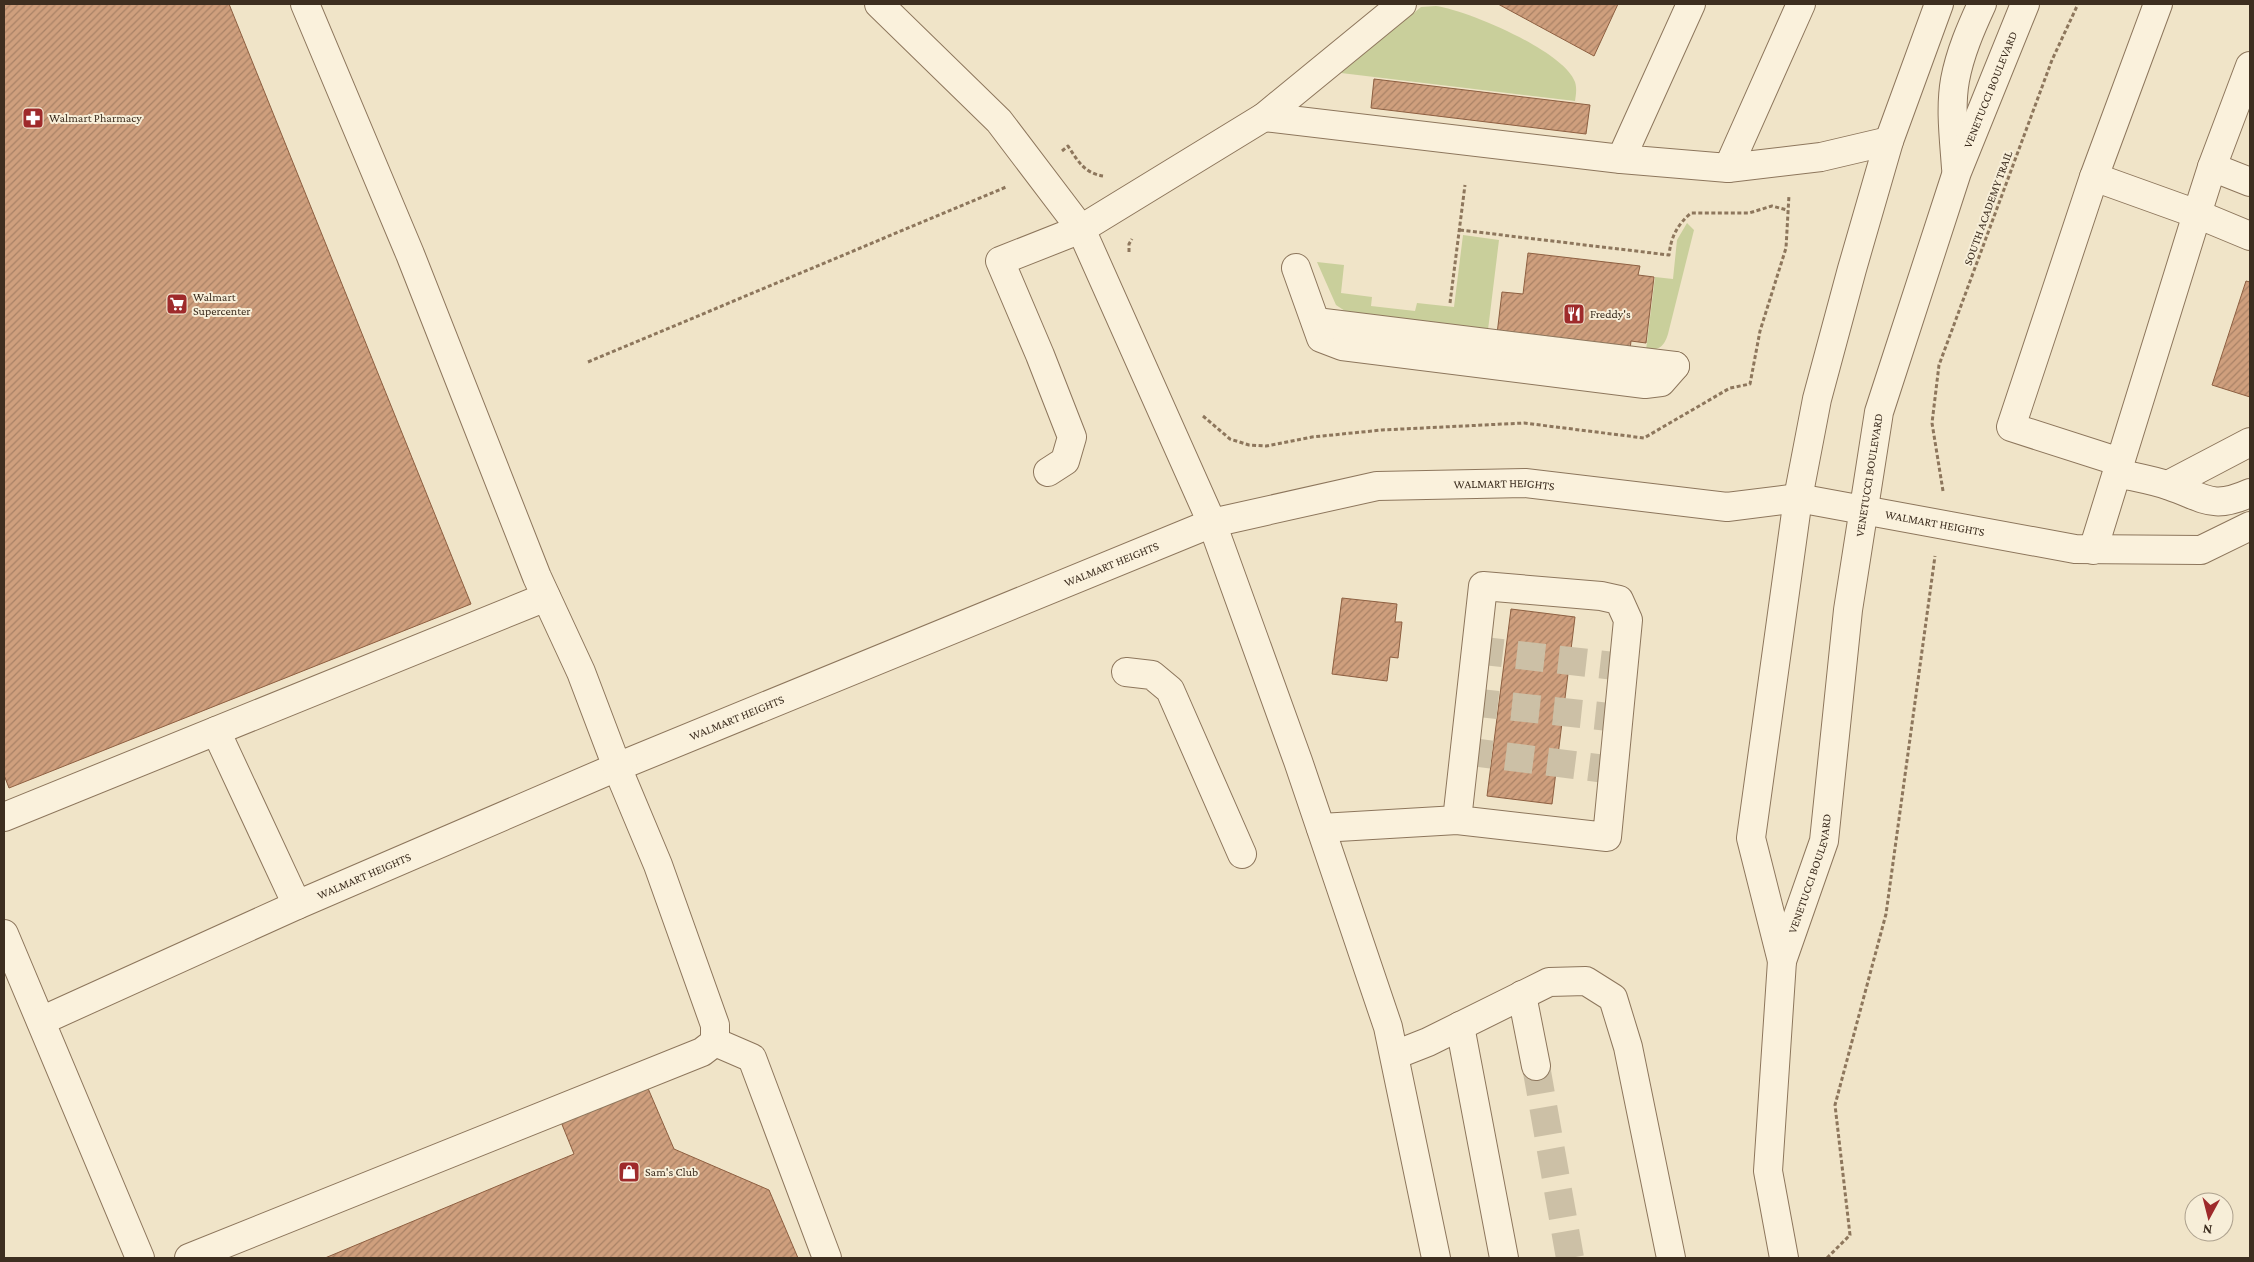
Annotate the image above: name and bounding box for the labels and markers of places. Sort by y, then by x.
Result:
pharmacy icon: Walmart Pharmacy [21,106,45,130]
place label: Walmart Pharmacy [49,111,142,125]
place label: Walmart Supercenter [193,290,251,318]
supermarket icon: Walmart Supercenter [165,292,189,316]
restaurant icon: Freddy's [1562,302,1586,326]
place label: Freddy's [1590,307,1631,321]
shop icon: Sam's Club [617,1160,641,1184]
place label: Sam's Club [645,1165,698,1179]

